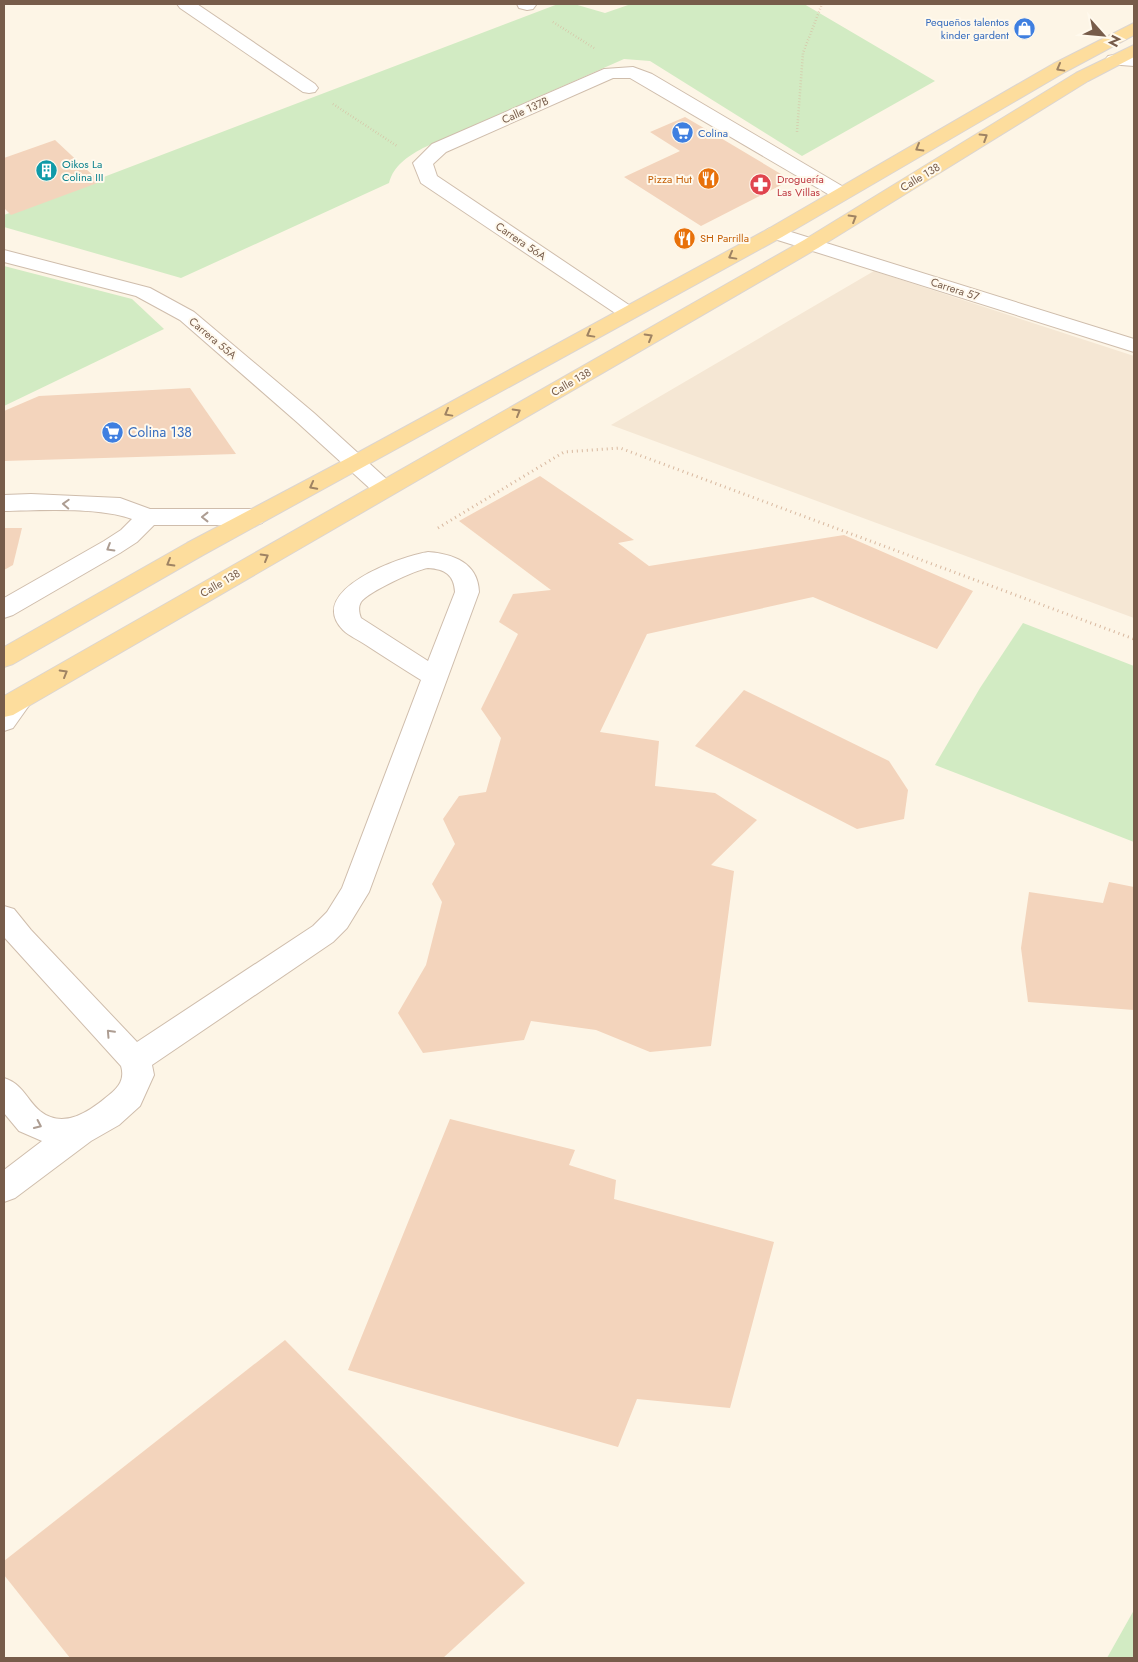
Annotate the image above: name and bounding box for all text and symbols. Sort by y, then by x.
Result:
north arrow [1078,10,1128,60]
place label: Pequeños talentos kinder gardent [925,14,1010,43]
shop icon: Pequeños talentos kinder gardent [1013,16,1037,40]
text: N [1103,31,1126,50]
one-way arrow [1057,61,1066,71]
street label: Calle 137B [499,93,551,127]
supermarket icon: Colina [670,121,694,145]
place label: Colina [698,125,728,141]
one-way arrow [979,134,988,144]
one-way arrow [916,142,925,152]
place label: Oikos La Colina III [62,156,103,185]
building icon: Oikos La Colina III [34,158,58,182]
street label: Calle 138 [897,159,943,195]
restaurant icon: Pizza Hut [696,167,720,191]
place label: Pizza Hut [648,171,692,187]
place label: Droguería Las Villas [777,171,824,200]
pharmacy icon: Droguería Las Villas [749,173,773,197]
one-way arrow [847,215,856,225]
street label: Carrera 56A [492,218,550,264]
restaurant icon: SH Parrilla [672,226,696,250]
place label: SH Parrilla [700,230,749,246]
one-way arrow [728,250,737,260]
street label: Carrera 57 [929,274,982,304]
street label: Carrera 55A [186,313,241,363]
one-way arrow [586,328,595,338]
one-way arrow [643,333,652,343]
street label: Calle 138 [548,364,594,400]
one-way arrow [444,407,453,417]
one-way arrow [512,409,521,419]
supermarket icon: Colina 138 [100,420,124,444]
place label: Colina 138 [128,422,192,442]
one-way arrow [309,480,318,490]
one-way arrow [62,498,70,509]
one-way arrow [201,512,209,522]
one-way arrow [107,541,116,551]
one-way arrow [260,553,269,563]
one-way arrow [167,556,176,566]
street label: Calle 138 [197,565,243,601]
one-way arrow [58,669,67,679]
one-way arrow [107,1030,116,1039]
one-way arrow [33,1118,42,1129]

